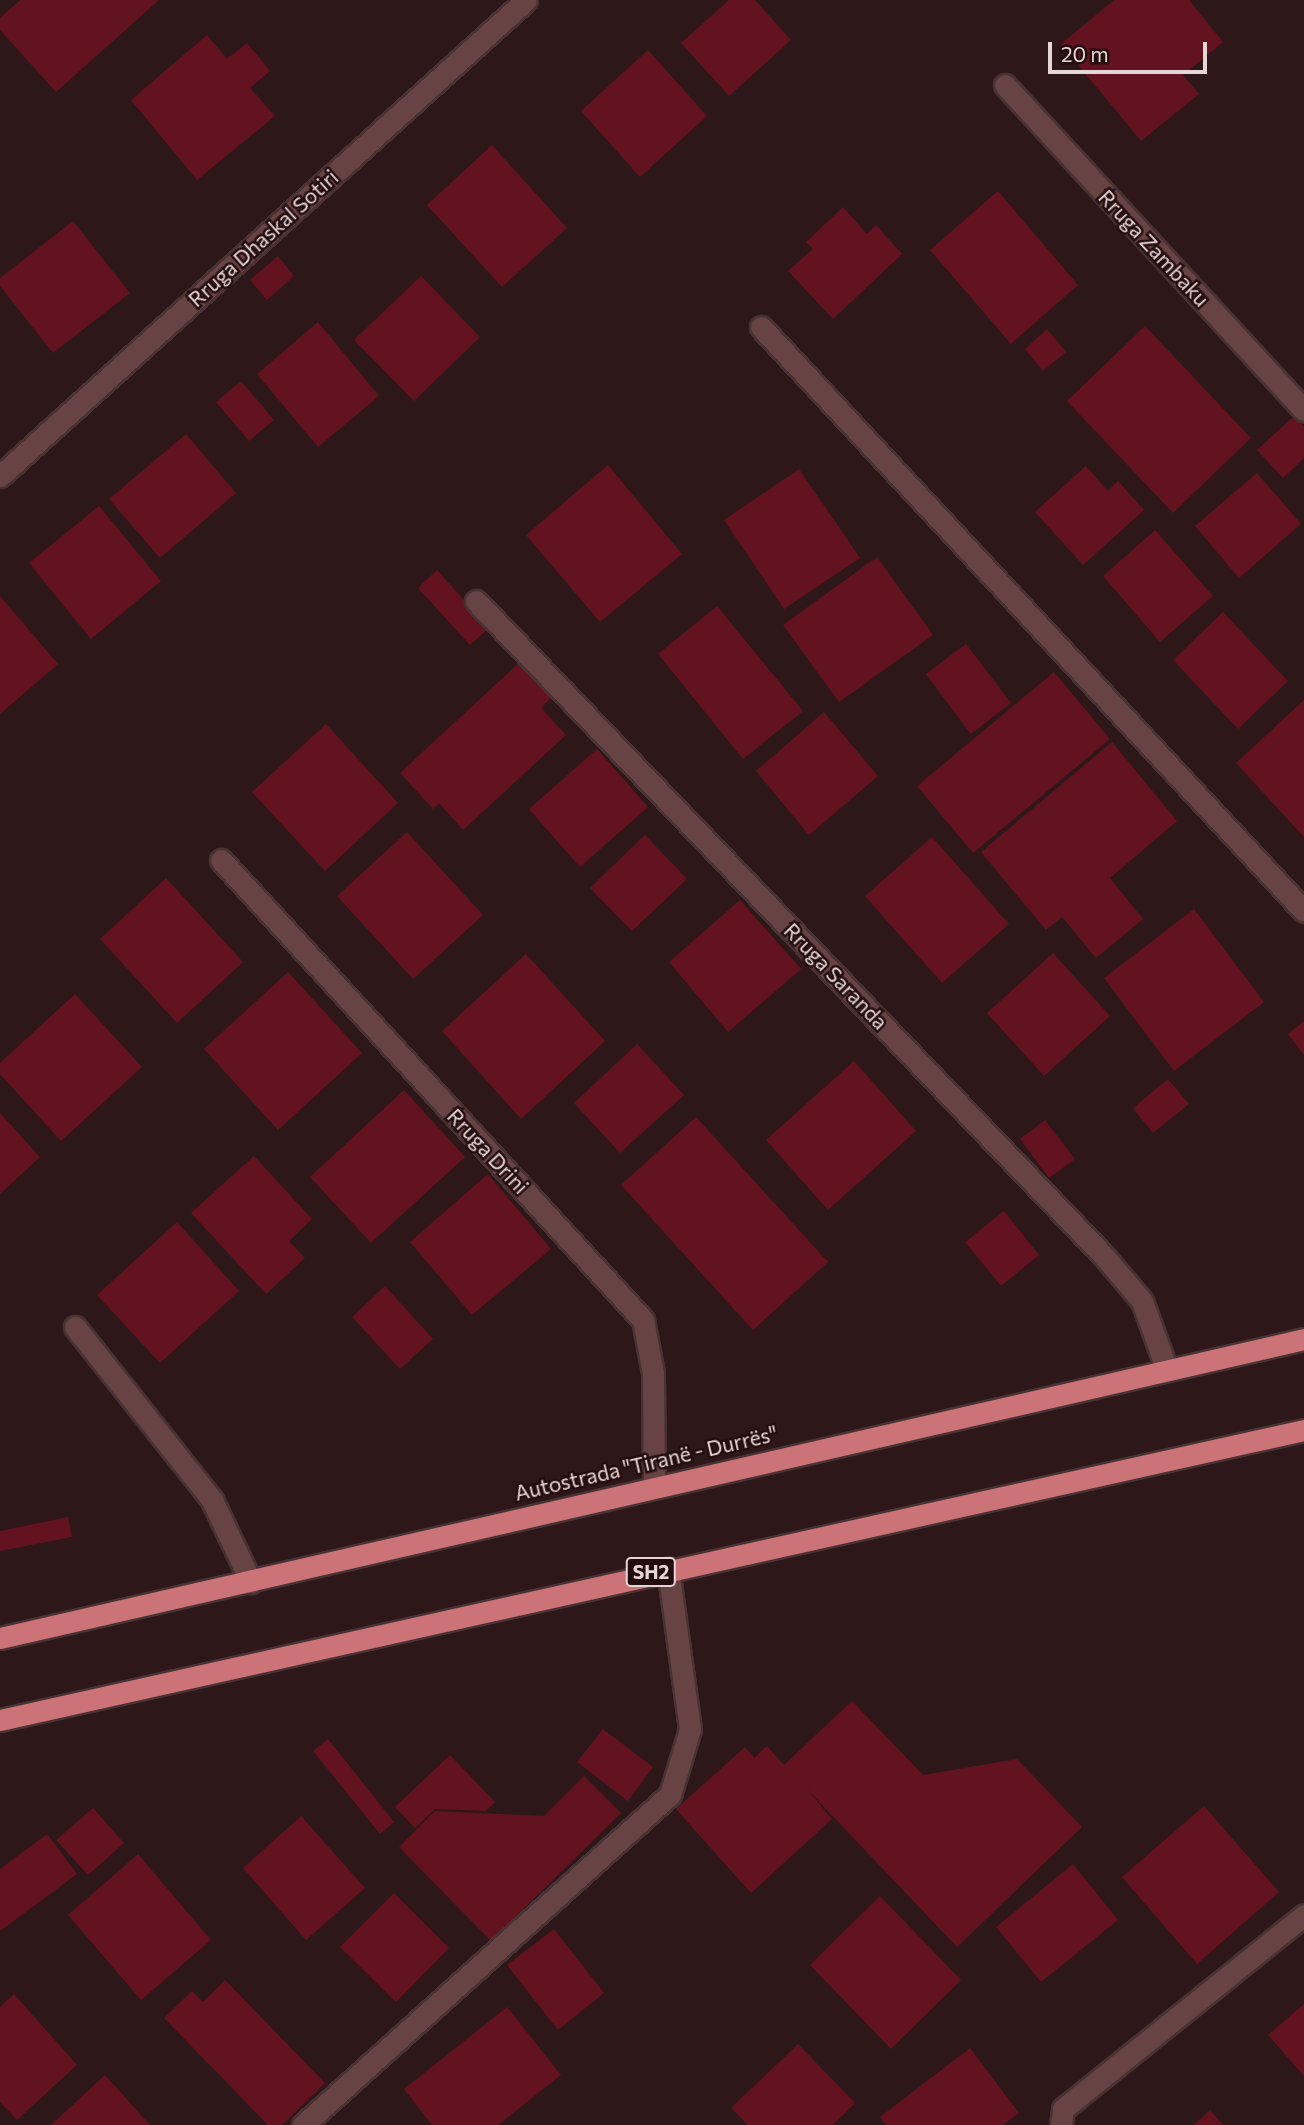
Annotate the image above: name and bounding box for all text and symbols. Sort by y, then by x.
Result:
scale bar [1052,28,1211,72]
text: 20 m [1061,41,1109,66]
street label: Rruga Dhaskal Sotiri [183,164,343,312]
street label: Rruga Zambaku [1094,184,1214,312]
street label: Rruga Saranda [779,918,893,1034]
street label: Rruga Drini [442,1103,534,1199]
street label: Autostrada "Tiranë - Durrës" [512,1420,780,1506]
road number: SH2 [625,1556,677,1588]

